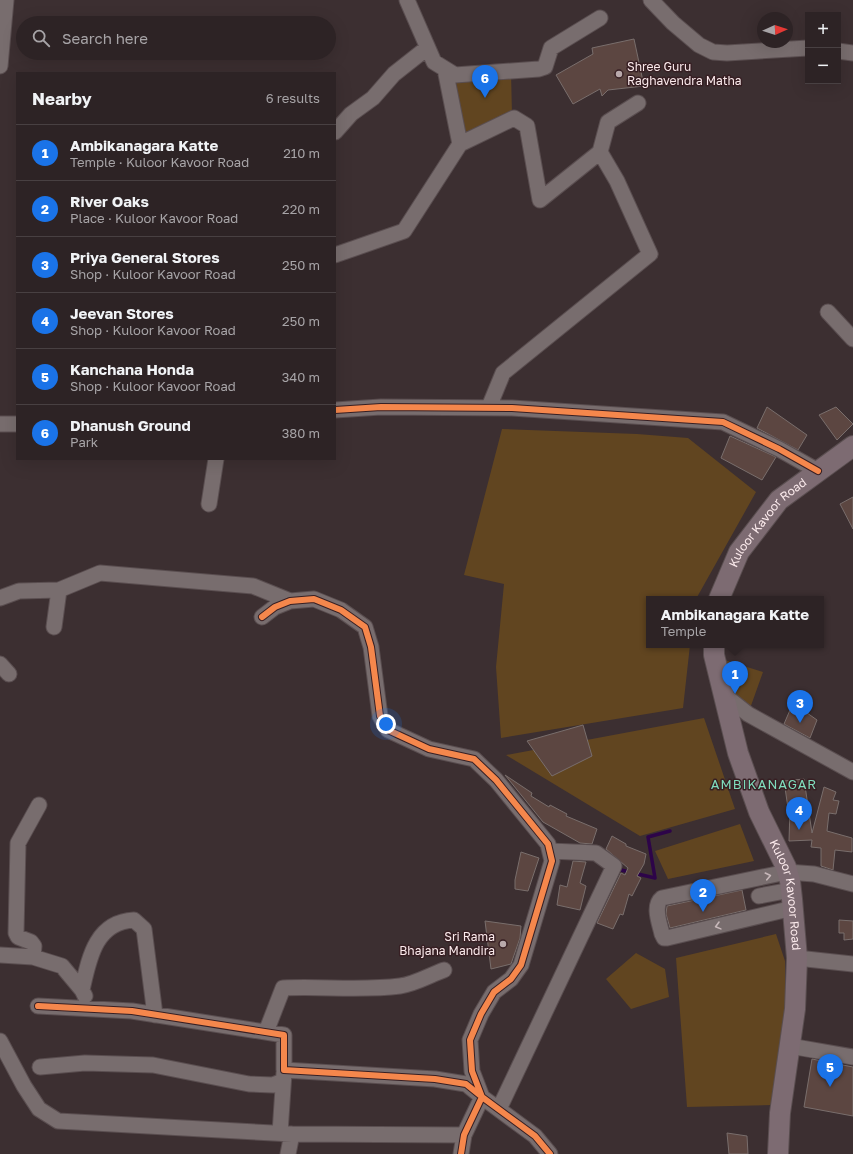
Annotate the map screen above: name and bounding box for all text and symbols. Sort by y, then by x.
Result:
north arrow [757,12,793,48]
map controls [805,12,841,84]
button: + [805,12,841,48]
search box [16,16,336,60]
icon: search [30,27,52,49]
text: Search here [62,29,148,47]
button: − [805,48,841,84]
place label: Shree Guru Raghavendra Matha [627,59,742,88]
pin: 6 [472,65,498,98]
marker: Shree Guru Raghavendra Matha [614,69,624,79]
text: Nearby [32,88,92,109]
text: 6 results [266,90,320,106]
text: Ambikanagara Katte [70,136,218,154]
text: 1 [42,145,48,161]
text: 210 m [283,145,320,161]
text: Temple · Kuloor Kavoor Road [70,154,249,170]
text: River Oaks [70,192,149,210]
text: 2 [41,201,49,217]
text: 220 m [282,201,320,217]
text: Place · Kuloor Kavoor Road [70,210,238,226]
text: Priya General Stores [70,248,220,266]
text: 3 [41,257,49,273]
text: 250 m [282,257,320,273]
text: Shop · Kuloor Kavoor Road [70,266,236,282]
text: Jeevan Stores [70,304,174,322]
text: 4 [41,313,49,329]
text: 250 m [282,313,320,329]
text: Shop · Kuloor Kavoor Road [70,322,236,338]
text: Kanchana Honda [70,360,194,378]
text: 5 [41,369,49,385]
text: 340 m [282,369,320,385]
text: Shop · Kuloor Kavoor Road [70,378,236,394]
text: Dhanush Ground [70,416,191,434]
text: 6 [41,425,49,441]
text: 380 m [282,425,320,441]
text: Park [70,434,98,450]
street label: Kuloor Kavoor Road [725,475,809,569]
popup [646,596,824,648]
text: Ambikanagara Katte [661,605,809,623]
text: Temple [661,623,706,639]
pin: 1 [722,661,748,694]
pin: 3 [787,690,813,723]
your location [376,714,396,734]
district label: AMBIKANAGAR [711,776,817,792]
pin: 4 [786,797,812,830]
street label: Kuloor Kavoor Road [767,837,804,951]
one-way arrow [765,872,772,880]
pin: 2 [690,879,716,912]
one-way arrow [715,922,721,930]
place label: Sri Rama Bhajana Mandira [399,929,495,958]
marker: Sri Rama Bhajana Mandira [498,939,508,949]
pin: 5 [817,1054,843,1087]

